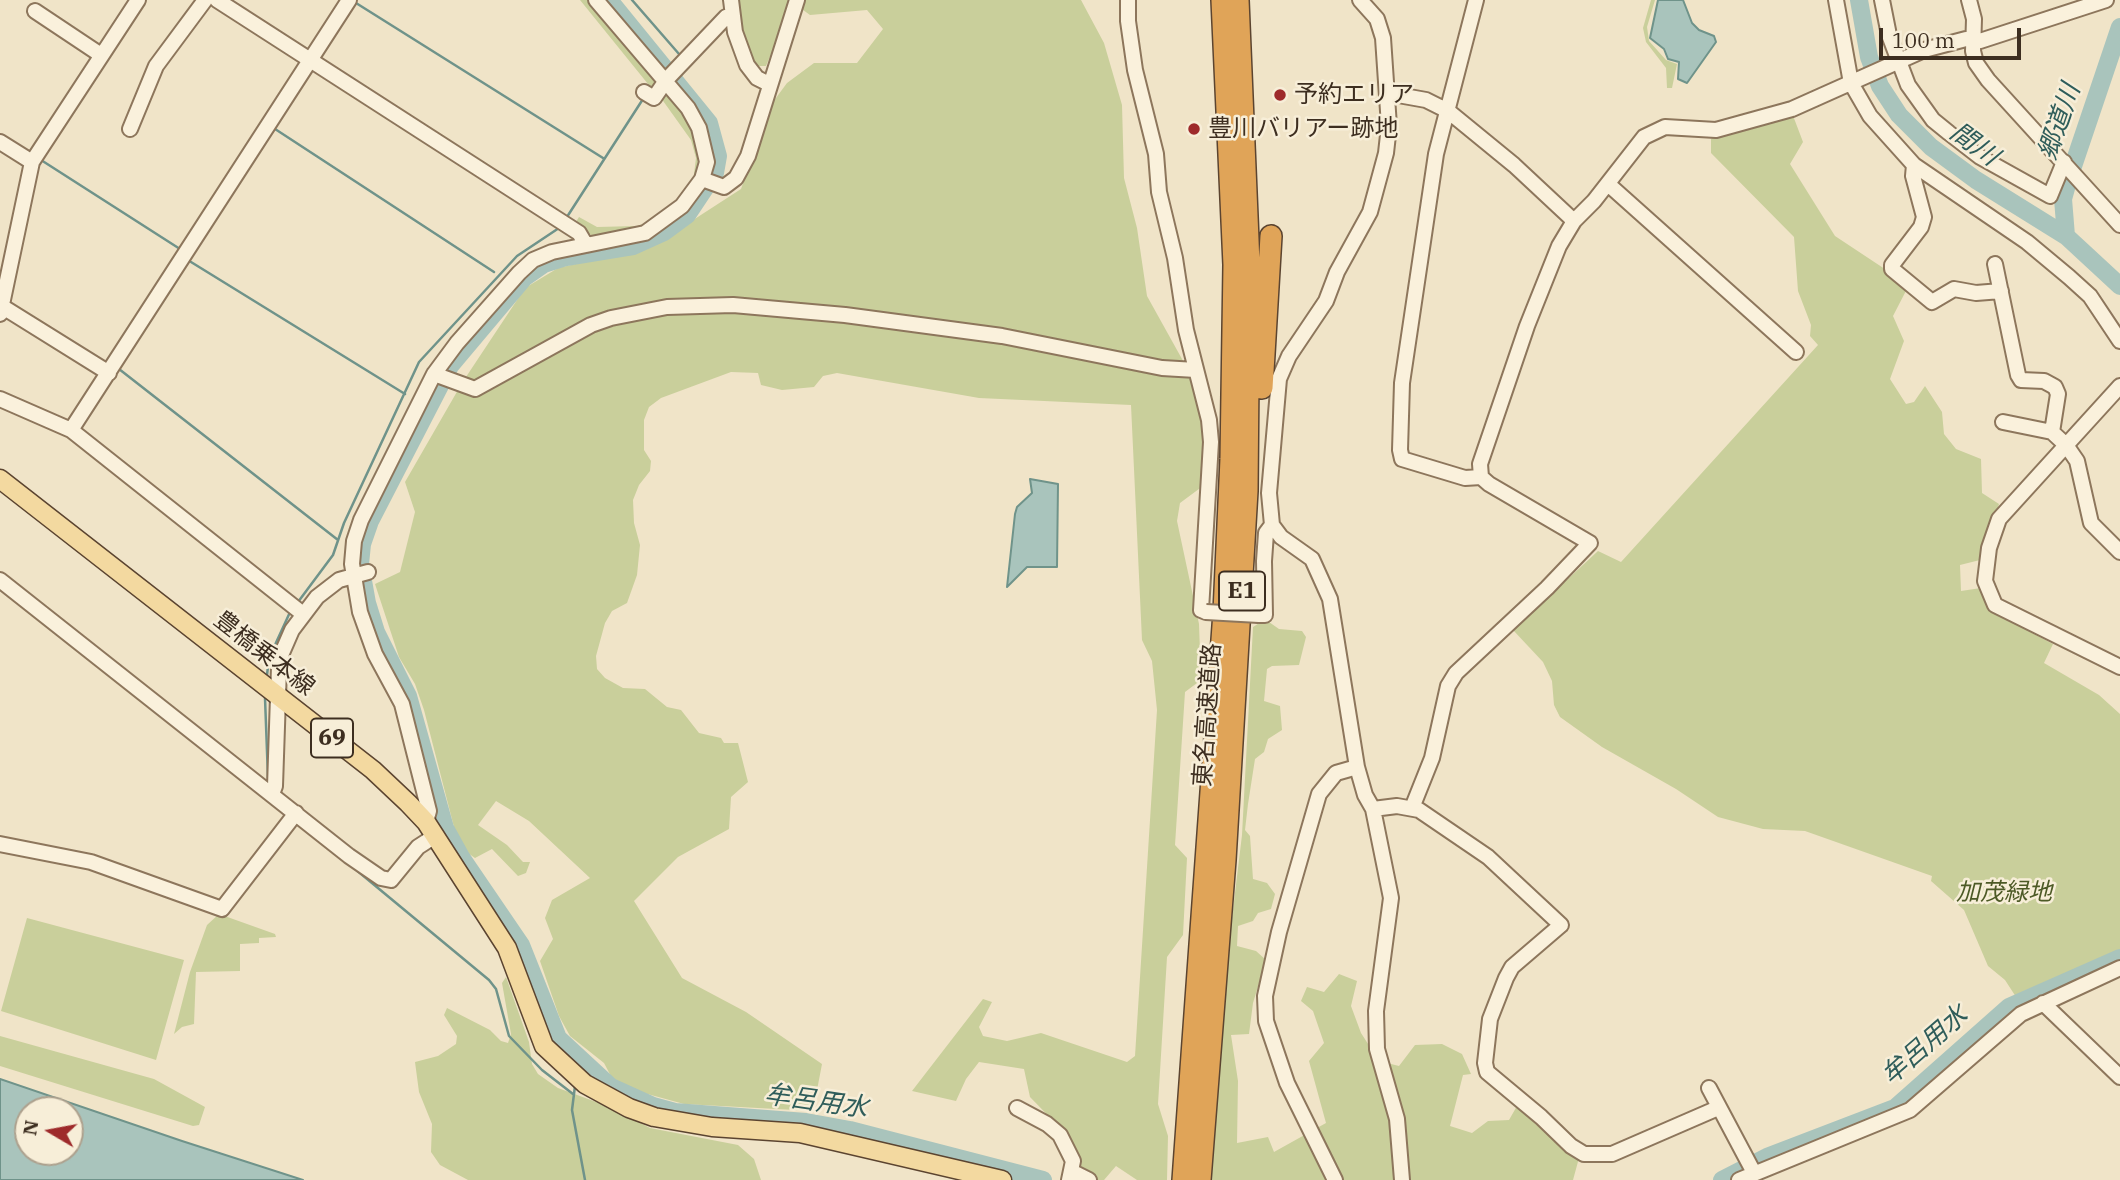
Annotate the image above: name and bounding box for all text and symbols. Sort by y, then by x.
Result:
scale bar [1882,14,2024,58]
text: 100 m [1892,26,1955,54]
water label: 郷道川 [2033,80,2087,164]
place label: 予約エリア [1294,81,1414,109]
marker: 予約エリア [1272,87,1288,103]
place label: 豊川バリアー跡地 [1208,115,1399,143]
water label: 間川 [1944,117,2004,173]
marker: 豊川バリアー跡地 [1186,121,1202,137]
road number: E1 [1219,572,1265,610]
street label: 豊橋乗本線 [208,606,320,702]
street label: 東名高速道路 [1189,642,1227,788]
road number: 69 [311,718,353,758]
park label: 加茂緑地 [1956,879,2052,907]
water label: 牟呂用水 [1876,1000,1974,1092]
water label: 牟呂用水 [762,1079,870,1125]
north arrow [14,1096,84,1166]
text: N [17,1118,43,1137]

